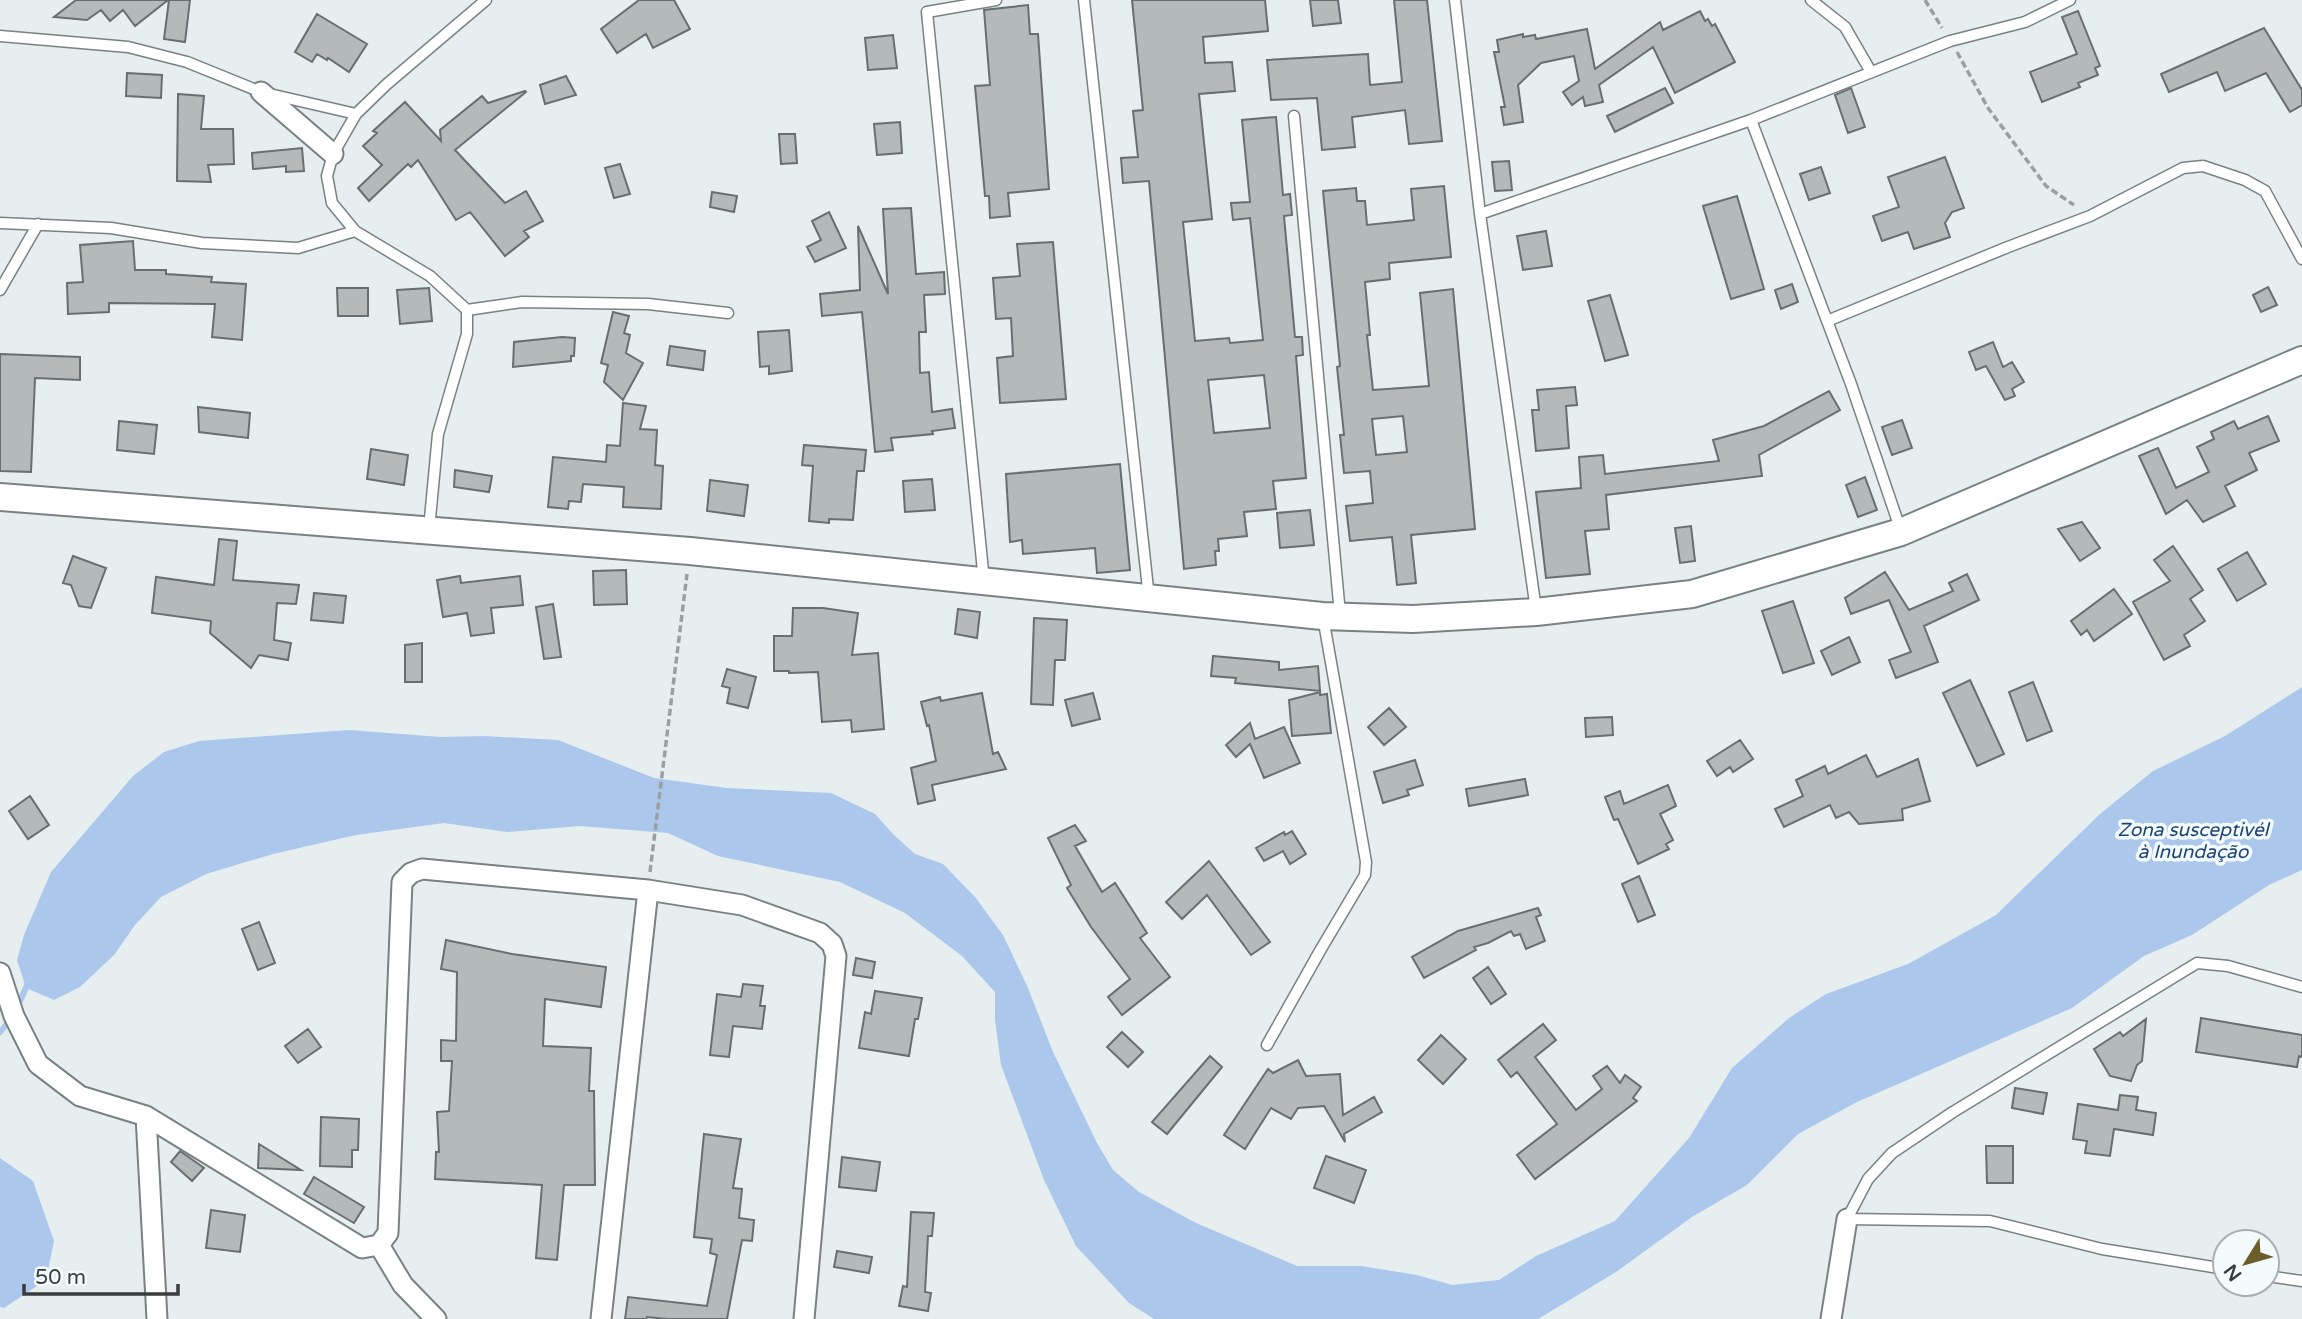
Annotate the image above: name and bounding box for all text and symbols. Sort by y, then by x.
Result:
water label: Zona susceptivél à Inundação [2118,819,2271,863]
north arrow [2211,1228,2281,1298]
scale bar [24,1252,178,1296]
text: N [2220,1260,2247,1285]
text: 50 m [35,1265,86,1290]

